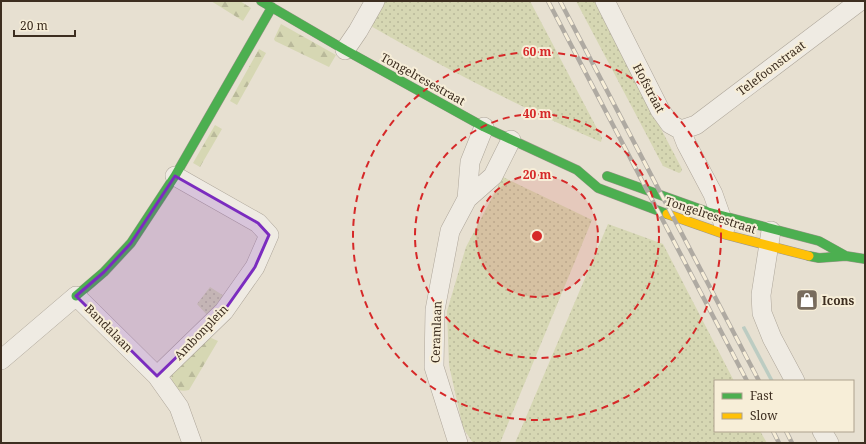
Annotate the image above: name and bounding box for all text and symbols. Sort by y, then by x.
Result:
scale bar [14,12,75,38]
text: 20 m [20,17,48,34]
street label: Telefoonstraat [733,36,809,100]
text: 60 m [523,43,551,60]
street label: Tongelresestraat [377,49,469,109]
street label: Hofstraat [629,60,669,116]
text: 40 m [523,105,551,122]
text: 20 m [523,166,551,183]
street label: Tongelresestraat [663,192,759,238]
centre of rings [530,229,544,243]
shop icon: Icons [794,287,820,313]
place label: Icons [822,292,855,309]
street label: Bandalaan [81,300,137,356]
street label: Ambonplein [170,300,232,363]
street label: Ceramlaan [426,300,446,363]
legend [714,380,854,432]
text: Fast [750,387,773,404]
text: Slow [750,407,778,424]

